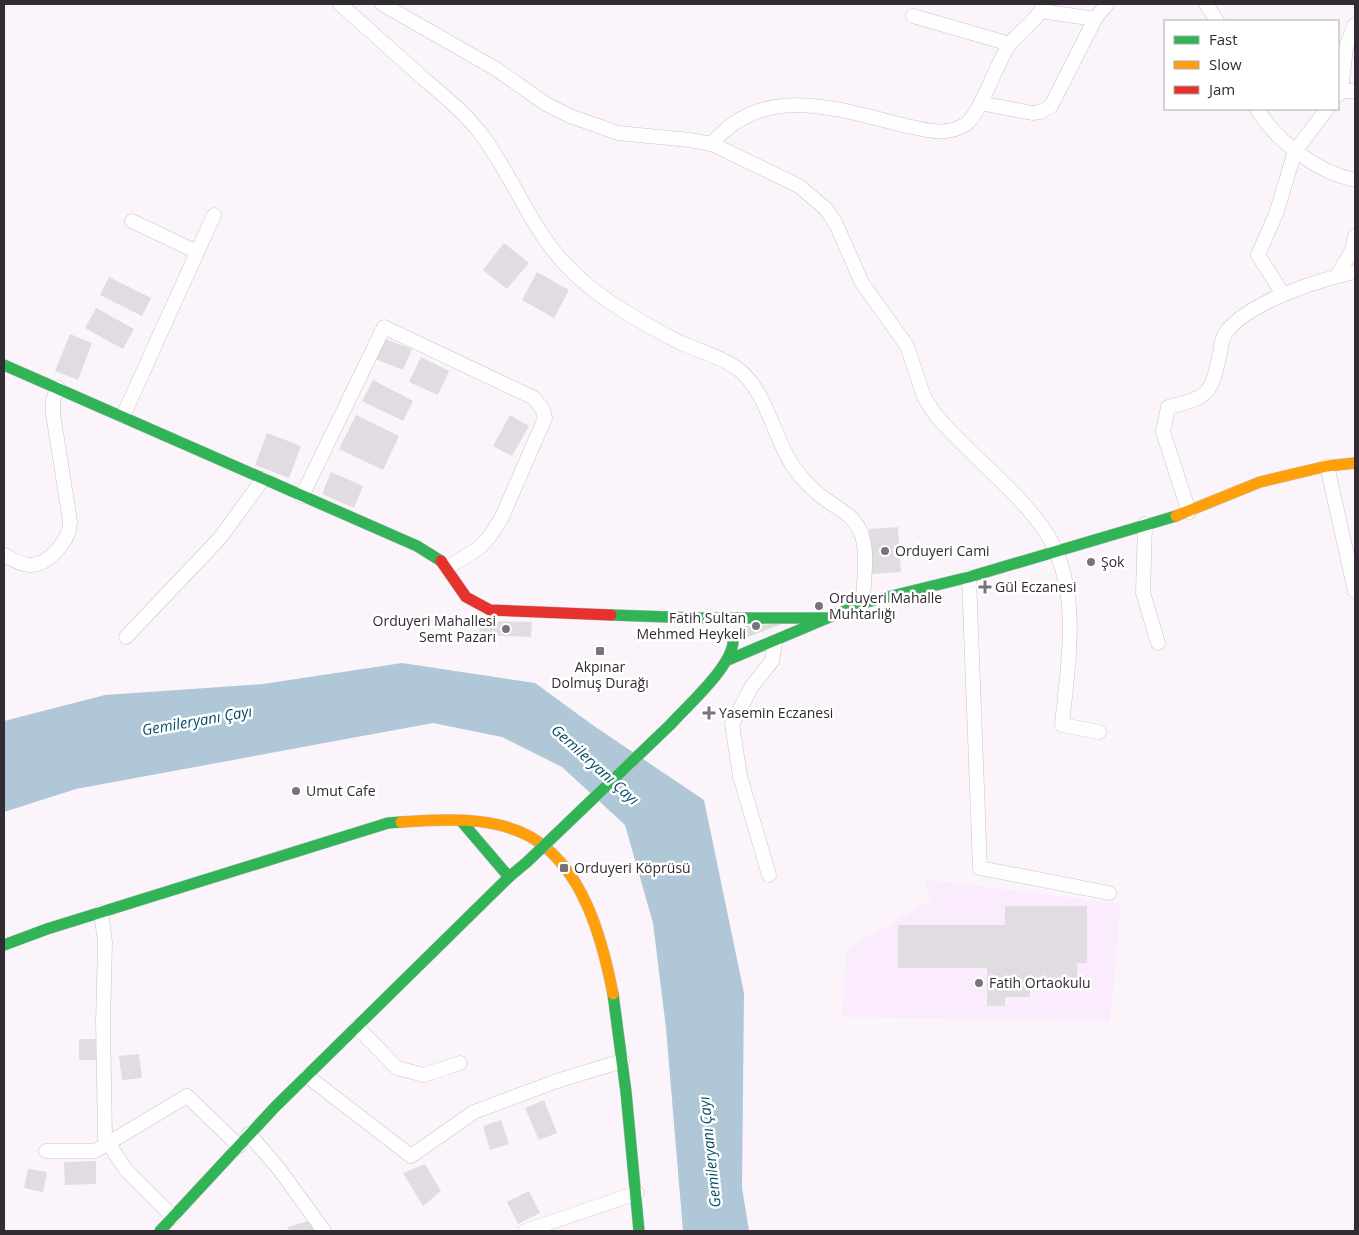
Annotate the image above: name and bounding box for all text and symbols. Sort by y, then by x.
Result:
legend [1164,20,1339,110]
text: Fast [1209,29,1238,49]
text: Slow [1209,54,1242,74]
text: Jam [1207,79,1235,99]
place label: Orduyeri Cami [895,541,990,560]
marker: Orduyeri Cami [879,545,891,557]
place label: Şok [1101,552,1125,571]
marker: Şok [1085,556,1097,568]
place label: Gül Eczanesi [995,577,1076,596]
marker: Gül Eczanesi [979,581,991,593]
place label: Orduyeri Mahalle Muhtarlığı [829,588,942,623]
marker: Orduyeri Mahalle Muhtarlığı [813,600,825,612]
place label: Fatih Sultan Mehmed Heykeli [636,608,746,643]
place label: Orduyeri Mahallesi Semt Pazarı [373,611,496,646]
marker: Fatih Sultan Mehmed Heykeli [750,620,762,632]
marker: Orduyeri Mahallesi Semt Pazarı [500,623,512,635]
marker: Akpınar Dolmuş Durağı [594,645,606,657]
place label: Akpınar Dolmuş Durağı [551,657,649,692]
water label: Gemileryanı Çayı [140,700,254,740]
place label: Yasemin Eczanesi [719,703,833,722]
marker: Yasemin Eczanesi [703,707,715,719]
water label: Gemileryanı Çayı [548,720,644,809]
place label: Umut Cafe [306,781,376,800]
marker: Umut Cafe [290,785,302,797]
place label: Orduyeri Köprüsü [574,858,691,877]
marker: Orduyeri Köprüsü [558,862,570,874]
place label: Fatih Ortaokulu [989,973,1091,992]
marker: Fatih Ortaokulu [973,977,985,989]
water label: Gemileryanı Çayı [693,1095,725,1209]

